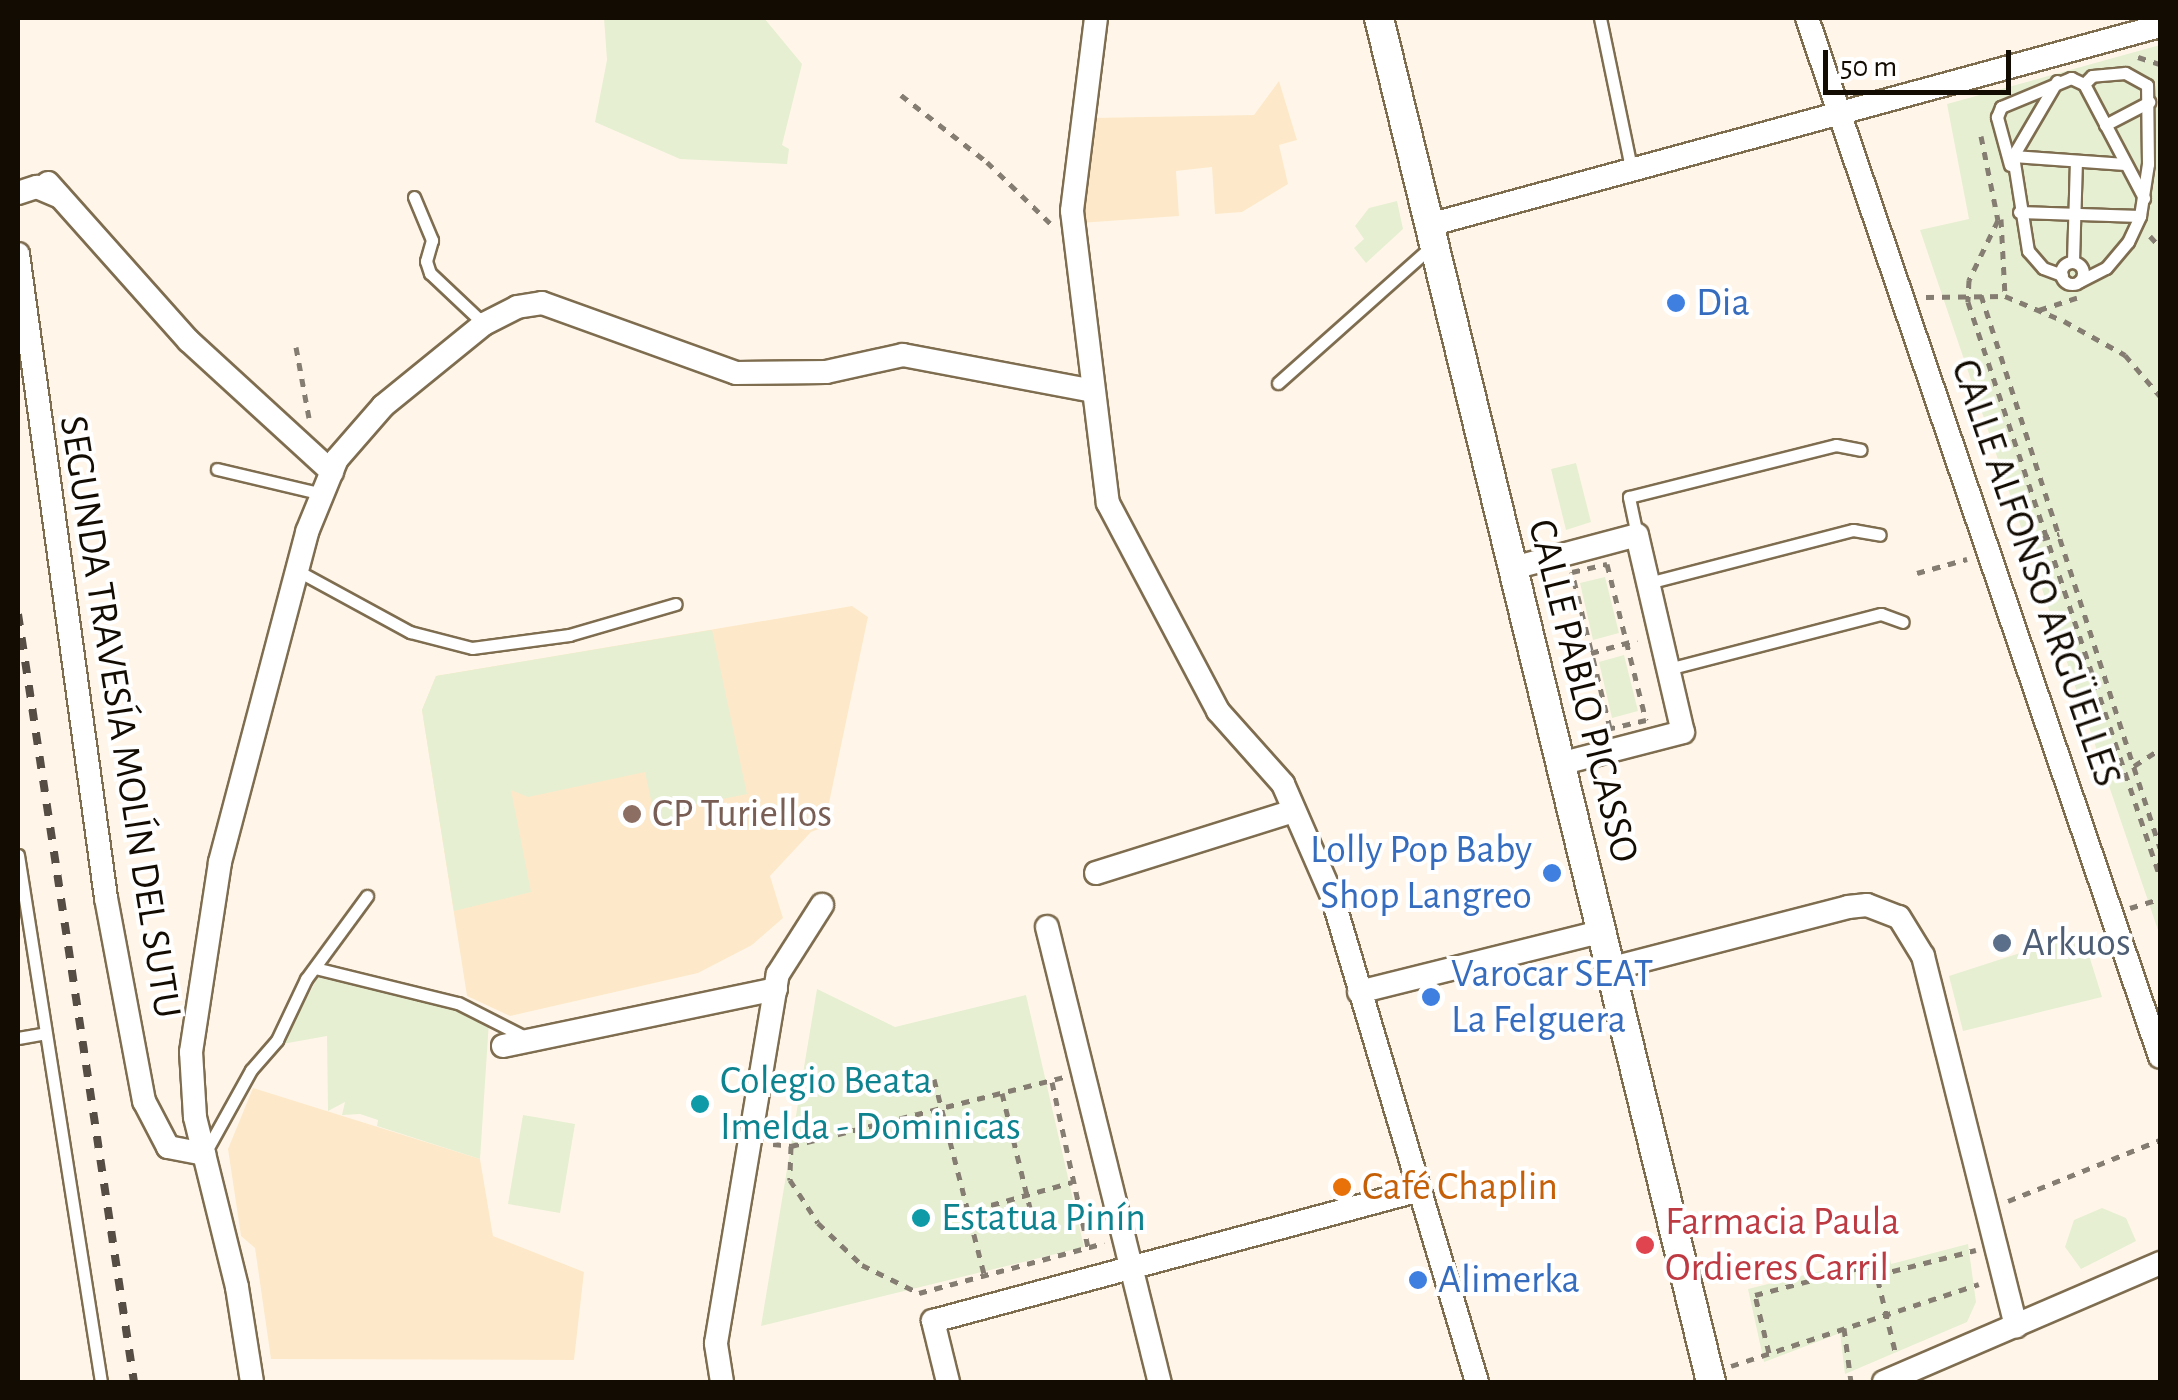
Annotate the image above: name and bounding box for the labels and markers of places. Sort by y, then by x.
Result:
place label: Dia [1696,279,1750,327]
marker: Dia [1665,292,1687,314]
place label: CP Turiellos [652,790,832,838]
marker: CP Turiellos [621,803,643,825]
place label: Lolly Pop Baby Shop Langreo [1310,826,1532,920]
marker: Lolly Pop Baby Shop Langreo [1541,862,1563,884]
place label: Arkuos [2022,919,2131,967]
marker: Arkuos [1991,932,2013,954]
place label: Varocar SEAT La Felguera [1451,950,1653,1044]
marker: Varocar SEAT La Felguera [1420,986,1442,1008]
place label: Colegio Beata Imelda - Dominicas [720,1057,1021,1151]
marker: Colegio Beata Imelda - Dominicas [689,1093,711,1115]
place label: Café Chaplin [1362,1163,1558,1211]
marker: Café Chaplin [1331,1176,1353,1198]
place label: Estatua Pinín [941,1194,1146,1242]
place label: Farmacia Paula Ordieres Carril [1665,1198,1900,1292]
marker: Estatua Pinín [910,1207,932,1229]
marker: Farmacia Paula Ordieres Carril [1634,1234,1656,1256]
place label: Alimerka [1438,1256,1580,1304]
marker: Alimerka [1407,1269,1429,1291]

